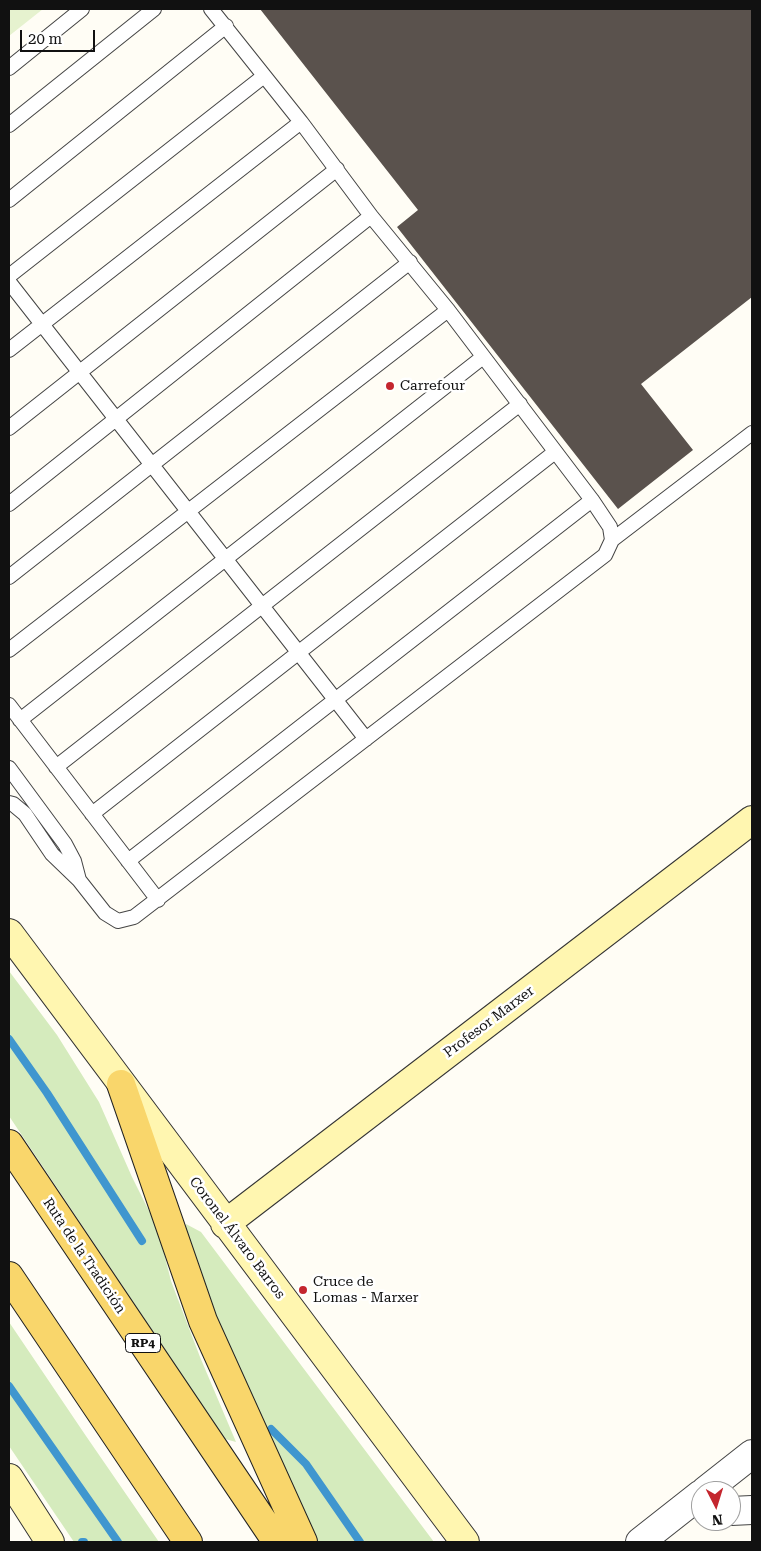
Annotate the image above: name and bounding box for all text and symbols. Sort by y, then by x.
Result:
scale bar [22,20,98,52]
text: 20 m [28,30,62,48]
place label: Carrefour [400,378,465,394]
marker: Carrefour [384,380,396,392]
street label: Profesor Marxer [441,983,537,1061]
street label: Coronel Álvaro Barros [186,1174,288,1302]
street label: Ruta de la Tradición [39,1195,129,1317]
place label: Cruce de Lomas - Marxer [313,1274,419,1306]
marker: Cruce de Lomas - Marxer [297,1284,309,1296]
road number: RP4 [126,1334,160,1352]
north arrow [691,1481,741,1531]
text: N [711,1512,723,1528]

